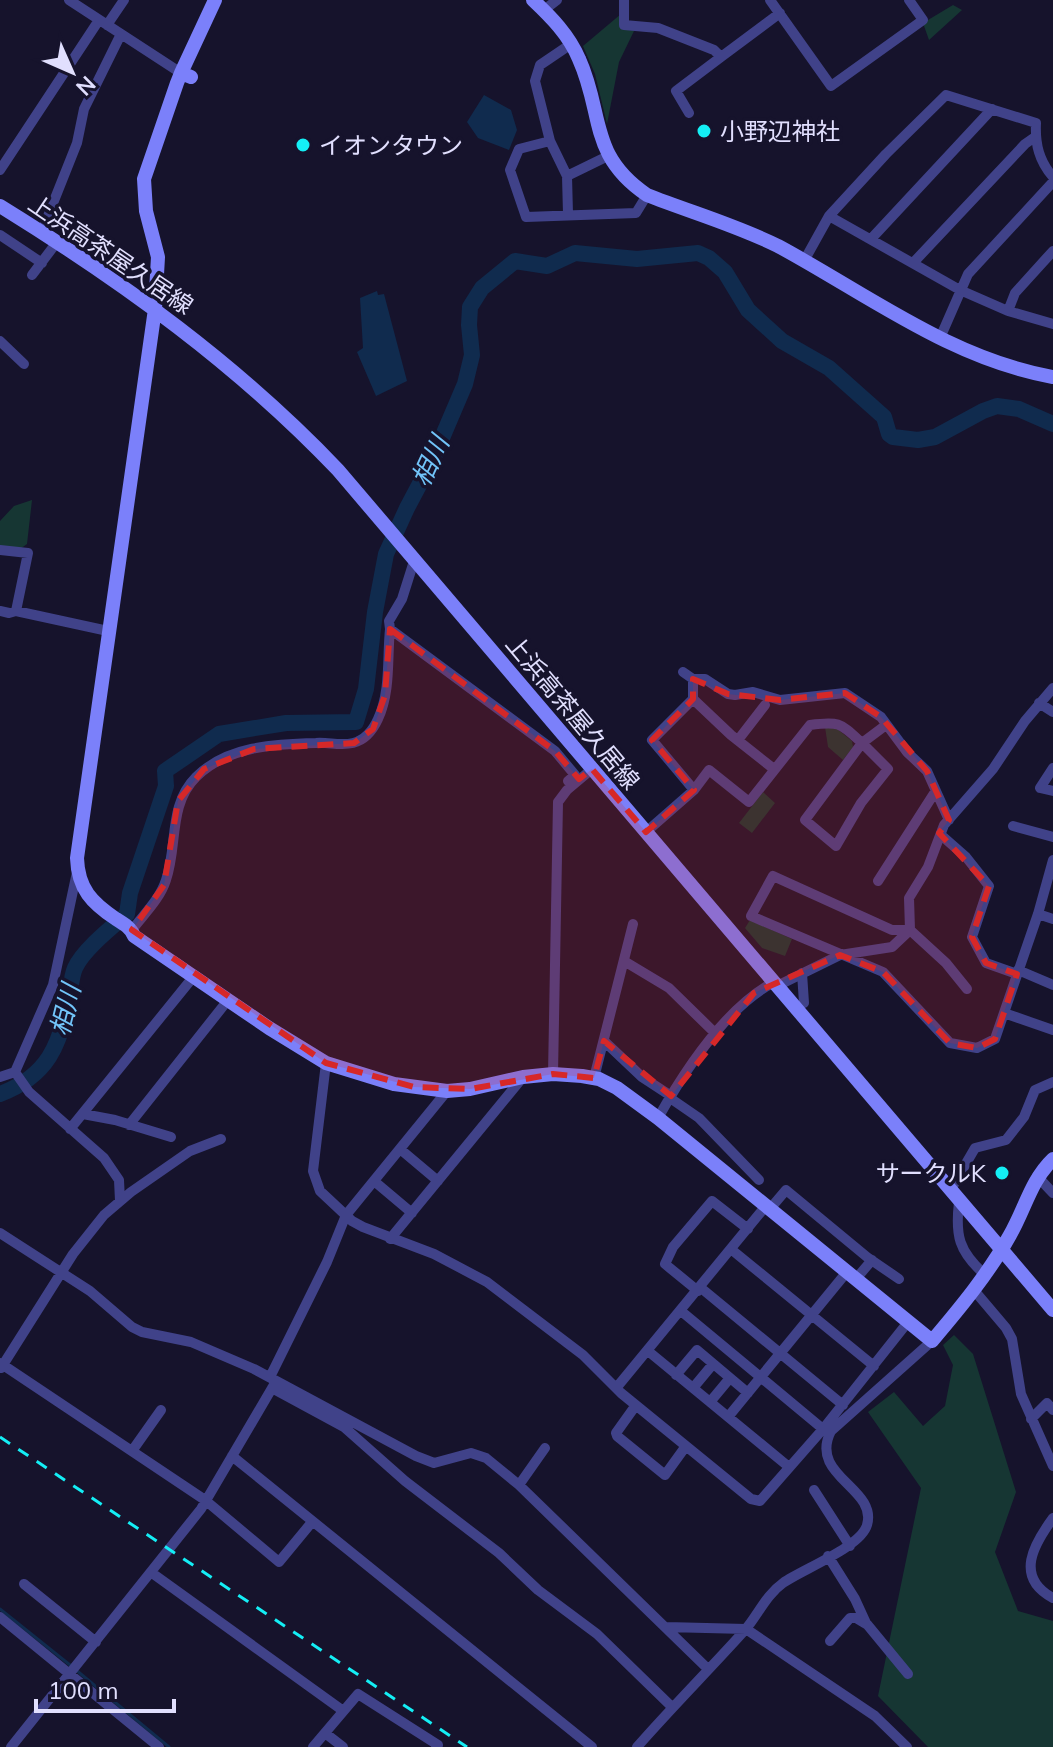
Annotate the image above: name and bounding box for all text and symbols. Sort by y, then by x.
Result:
north arrow [32,32,112,112]
text: N [70,70,102,102]
place label: 小野辺神社 [720,116,840,146]
marker: 小野辺神社 [695,122,713,140]
place label: イオンタウン [319,130,463,160]
marker: イオンタウン [294,136,312,154]
street label: 上浜高茶屋久居線 [23,188,199,320]
water label: 相川 [404,428,457,492]
street label: 上浜高茶屋久居線 [500,629,646,795]
water label: 相川 [43,978,88,1039]
place label: サークルK [876,1158,987,1188]
marker: サークルK [993,1164,1011,1182]
scale bar [36,1663,174,1713]
text: 100 m [48,1675,119,1705]

